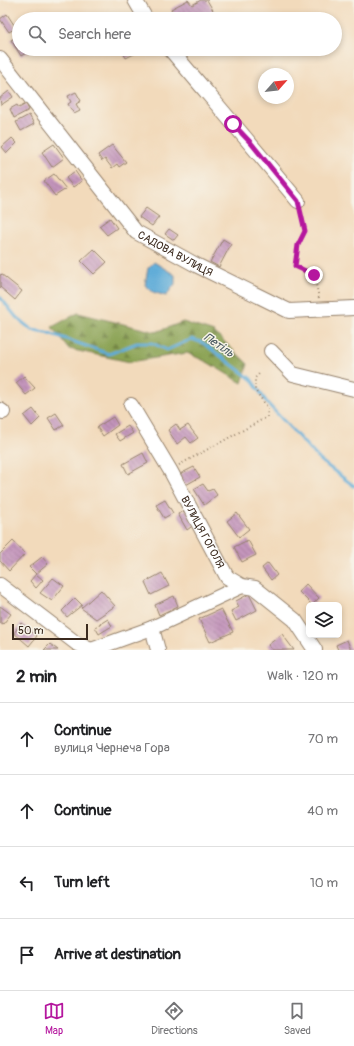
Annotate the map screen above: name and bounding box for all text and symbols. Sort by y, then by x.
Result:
search box [12,12,342,56]
icon: search [26,23,48,45]
text: Search here [58,25,131,44]
north arrow [258,68,294,104]
route start [224,115,242,133]
street label: САДОВА ВУЛИЦЯ [135,228,215,279]
route end [305,266,323,284]
water label: Петіль [201,330,237,361]
street label: ВУЛИЦЯ ГОГОЛЯ [178,494,227,571]
map controls [306,602,342,638]
button: layers [306,602,342,638]
scale bar [12,622,88,641]
text: 50 m [18,624,44,637]
text: 2 min [16,666,57,687]
text: Walk · 120 m [267,668,338,684]
text: Continue [54,721,112,740]
icon: ahead [16,728,38,750]
text: 70 m [308,731,338,747]
text: вулиця Чернеча Гора [54,740,170,756]
icon: ahead [16,800,38,822]
text: Continue [54,801,112,820]
text: 40 m [307,803,338,819]
icon: left [16,872,38,894]
text: Turn left [54,873,110,892]
text: 10 m [310,875,338,891]
icon: arrive [16,944,38,966]
text: Arrive at destination [54,945,181,964]
tab: Map [43,1000,65,1037]
tab: Directions [151,1000,198,1037]
tab: Saved [284,1000,311,1037]

